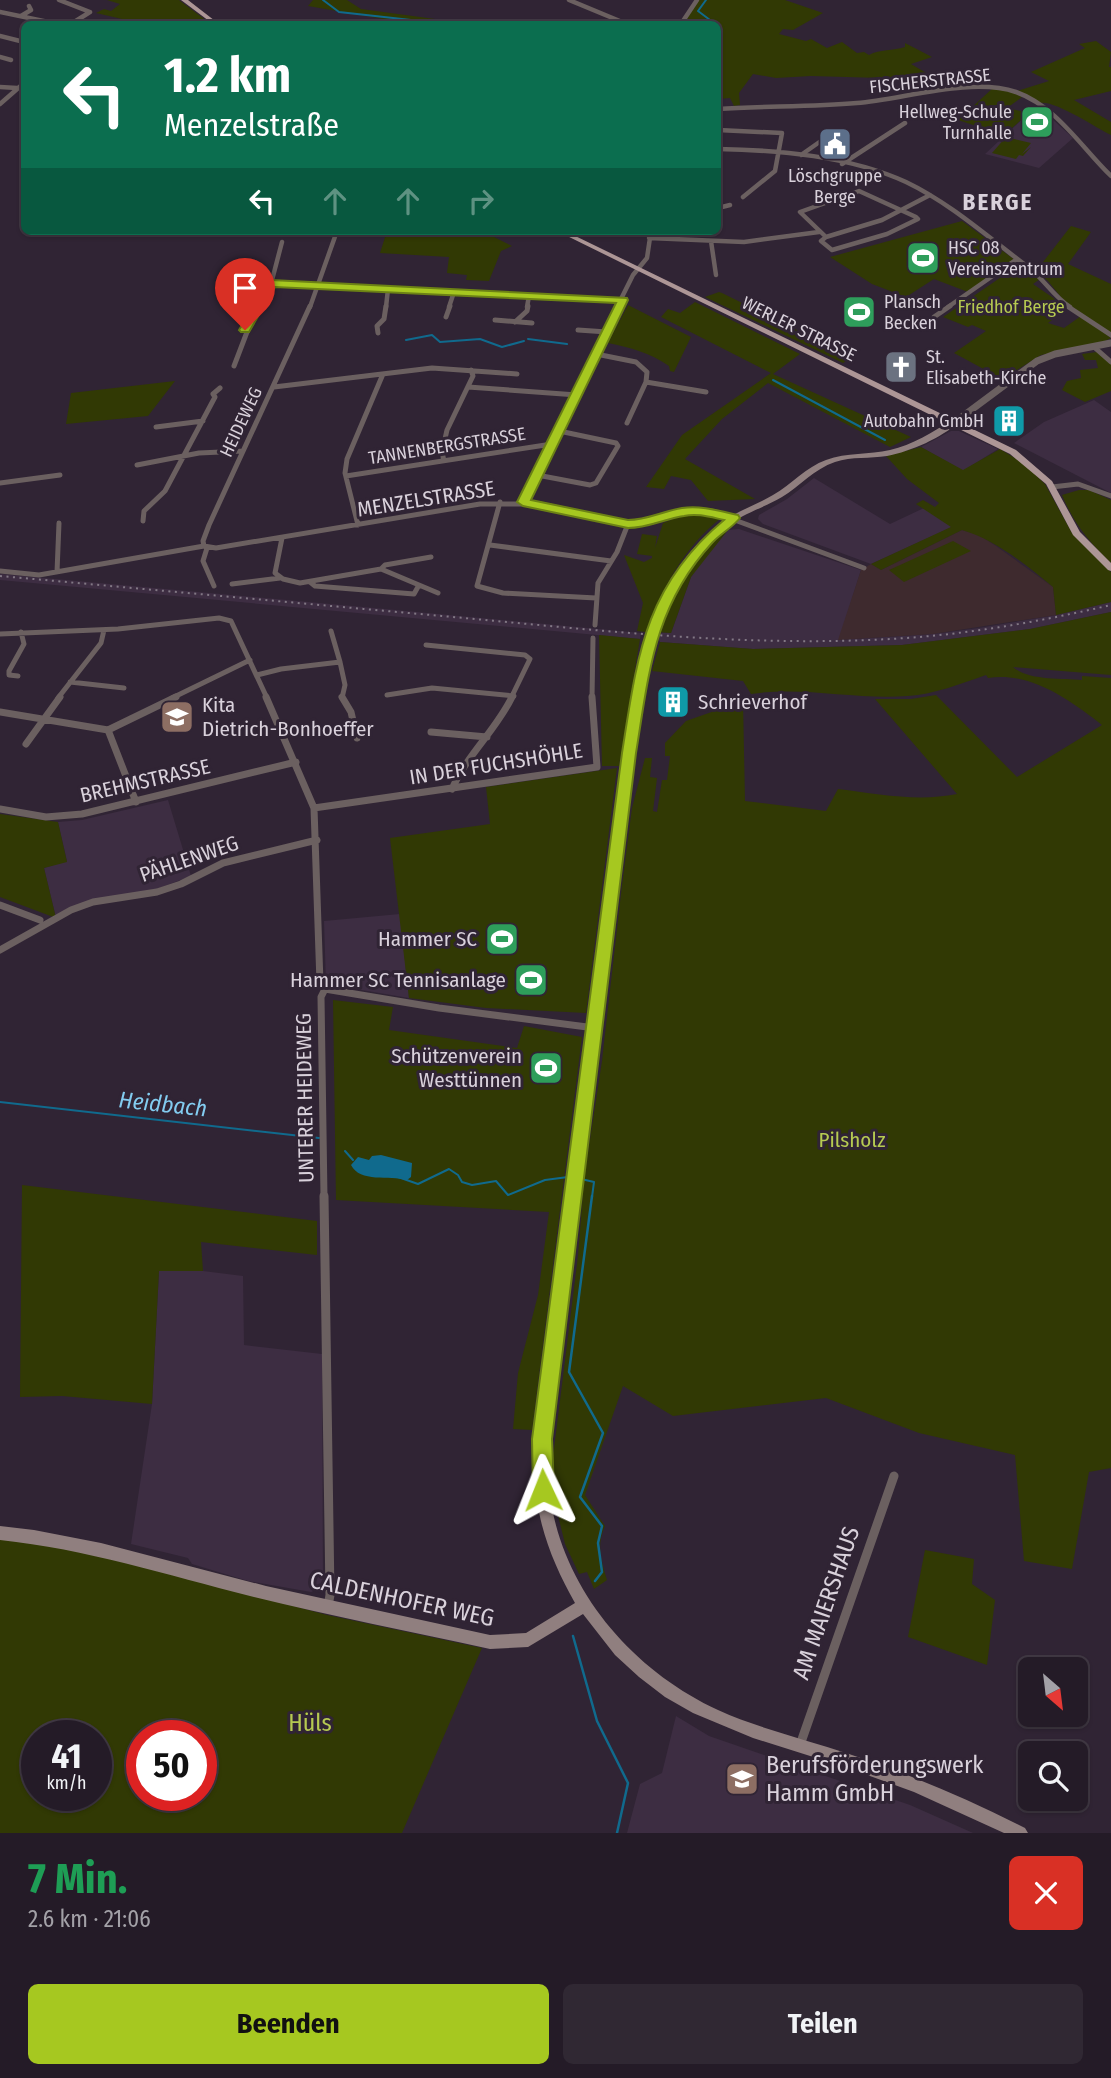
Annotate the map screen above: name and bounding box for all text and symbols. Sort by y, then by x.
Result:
text: 1.2 km [164,46,291,105]
icon: left [49,49,140,140]
street label: FISCHERSTRASSE [868,64,992,98]
place label: Hellweg-Schule Turnhalle [899,101,1012,144]
sports icon: Hellweg-Schule Turnhalle [1018,103,1056,141]
text: Menzelstraße [164,106,339,144]
public building icon: Löschgruppe Berge [816,125,854,163]
place label: Löschgruppe Berge [788,165,882,208]
icon: left [243,182,281,220]
icon: ahead [316,182,354,220]
icon: ahead [389,182,427,220]
icon: right [462,182,500,220]
district label: BERGE [963,188,1033,216]
place label: HSC 08 Vereinszentrum [948,237,1063,280]
sports icon: HSC 08 Vereinszentrum [904,239,942,277]
pin [215,258,275,330]
icon: arrive [226,269,264,307]
place label: Plansch Becken [884,291,941,334]
street label: WERLER STRASSE [738,292,860,366]
sports icon: Plansch Becken [840,293,878,331]
park label: Friedhof Berge [957,296,1065,318]
place label: St. Elisabeth-Kirche [926,346,1046,389]
church icon: St. Elisabeth-Kirche [882,348,920,386]
street label: HEIDEWEG [215,383,267,461]
building icon: Autobahn GmbH [990,402,1028,440]
place label: Autobahn GmbH [864,410,984,432]
street label: TANNENBERGSTRASSE [367,423,527,469]
street label: MENZELSTRASSE [355,475,497,523]
building icon: Schrieverhof [654,683,692,721]
place label: Schrieverhof [698,689,808,715]
place label: Kita Dietrich-Bonhoeffer [202,692,374,742]
school or university icon: Kita Dietrich-Bonhoeffer [158,698,196,736]
street label: IN DER FUCHSHÖHLE [408,737,584,791]
street label: BREHMSTRASSE [77,753,213,809]
street label: PÄHLENWEG [136,830,242,888]
sports icon: Hammer SC [483,920,521,958]
place label: Hammer SC [378,926,477,952]
sports icon: Hammer SC Tennisanlage [512,961,550,999]
place label: Hammer SC Tennisanlage [290,967,506,993]
street label: UNTERER HEIDEWEG [291,1013,319,1183]
place label: Schützenverein Westtünnen [391,1043,522,1093]
sports icon: Schützenverein Westtünnen [527,1049,565,1087]
water label: Heidbach [117,1085,209,1123]
park label: Pilsholz [819,1127,885,1153]
position arrow [506,1453,580,1527]
street label: AM MAIERSHAUS [787,1523,865,1683]
street label: CALDENHOFER WEG [307,1566,497,1632]
north arrow [1018,1657,1088,1727]
map controls [1018,1657,1088,1811]
park label: Hüls [288,1709,332,1737]
speed limit sign: 50 [126,1720,217,1811]
text: 41 [51,1735,82,1777]
button: search [1018,1741,1088,1811]
place label: Berufsförderungswerk Hamm GmbH [766,1751,984,1807]
school or university icon: Berufsförderungswerk Hamm GmbH [723,1760,761,1798]
text: km/h [46,1772,87,1794]
text: 7 Min. [28,1854,127,1904]
button: close [1009,1856,1083,1930]
text: 2.6 km · 21:06 [28,1905,151,1933]
button: Beenden [28,1984,549,2064]
button: Teilen [563,1984,1083,2064]

